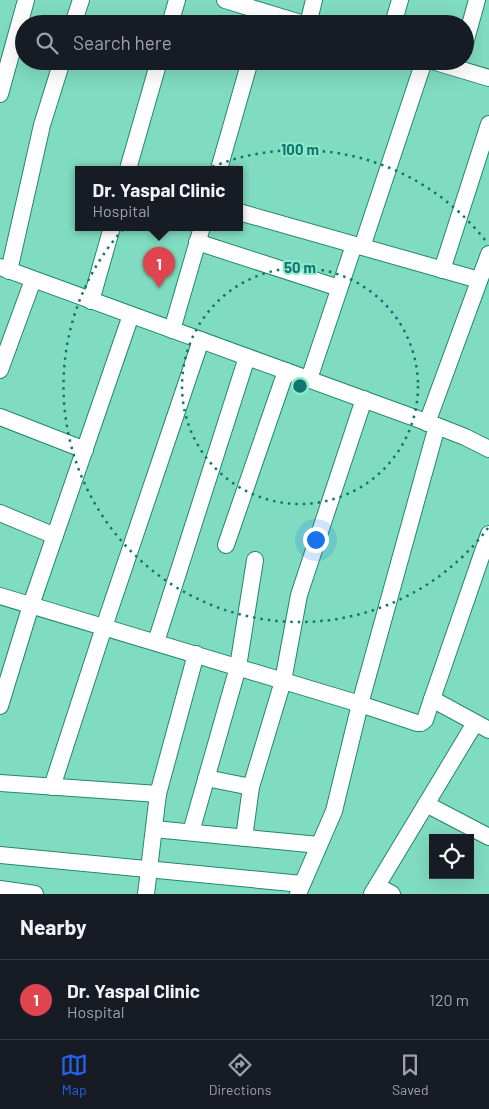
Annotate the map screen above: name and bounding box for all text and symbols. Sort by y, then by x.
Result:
search box [15,15,474,70]
icon: search [33,29,61,57]
text: Search here [73,31,172,54]
text: 100 m [281,140,319,158]
popup [75,166,243,231]
text: Dr. Yaspal Clinic [93,178,225,201]
text: Hospital [93,201,150,220]
pin: 1 [143,247,175,288]
text: 50 m [284,258,316,276]
centre of rings [291,377,309,395]
your location [303,527,329,553]
map controls [429,834,474,879]
button: locate [429,834,474,879]
text: Nearby [20,914,86,939]
text: Dr. Yaspal Clinic [67,979,200,1002]
text: 1 [33,990,39,1009]
text: 120 m [429,990,469,1009]
text: Hospital [67,1002,124,1021]
tab: Map [60,1051,88,1098]
tab: Directions [209,1051,271,1098]
tab: Saved [392,1051,429,1098]

